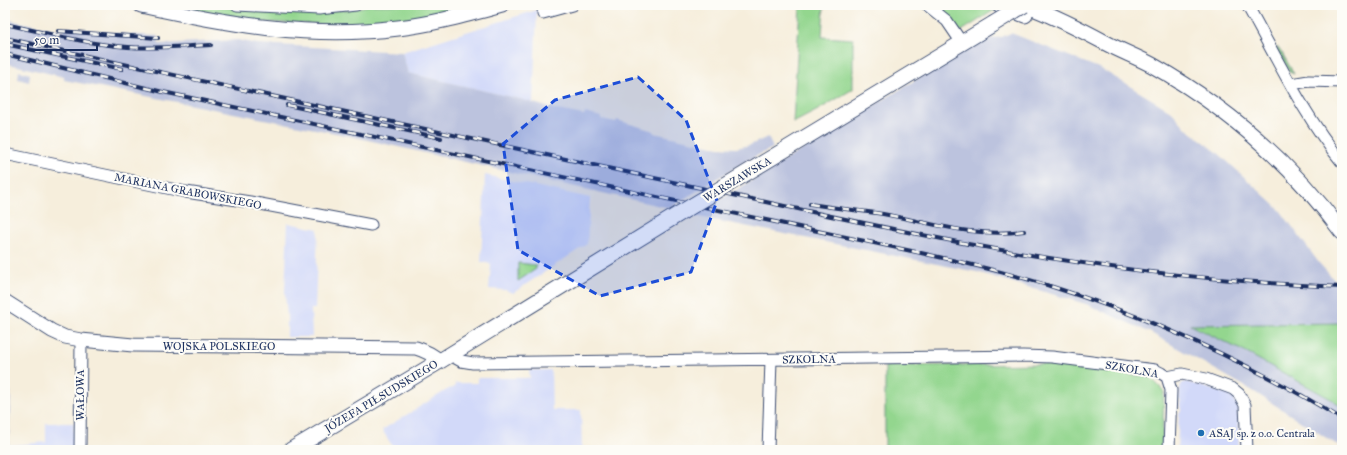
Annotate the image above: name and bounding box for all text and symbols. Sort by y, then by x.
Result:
scale bar [28,26,97,52]
text: 50 m [34,33,59,47]
street label: WARSZAWSKA [701,154,774,205]
street label: MARIANA GRABOWSKIEGO [113,171,263,212]
street label: WOJSKA POLSKIEGO [163,340,275,354]
street label: SZKOLNA [782,353,837,366]
street label: JÓZEFA PIŁSUDSKIEGO [321,357,441,437]
street label: SZKOLNA [1104,358,1160,381]
street label: WAŁOWA [74,369,87,421]
place label: ASAJ sp. z o.o. Centrala [1208,427,1315,441]
marker: ASAJ sp. z o.o. Centrala [1196,428,1206,438]

